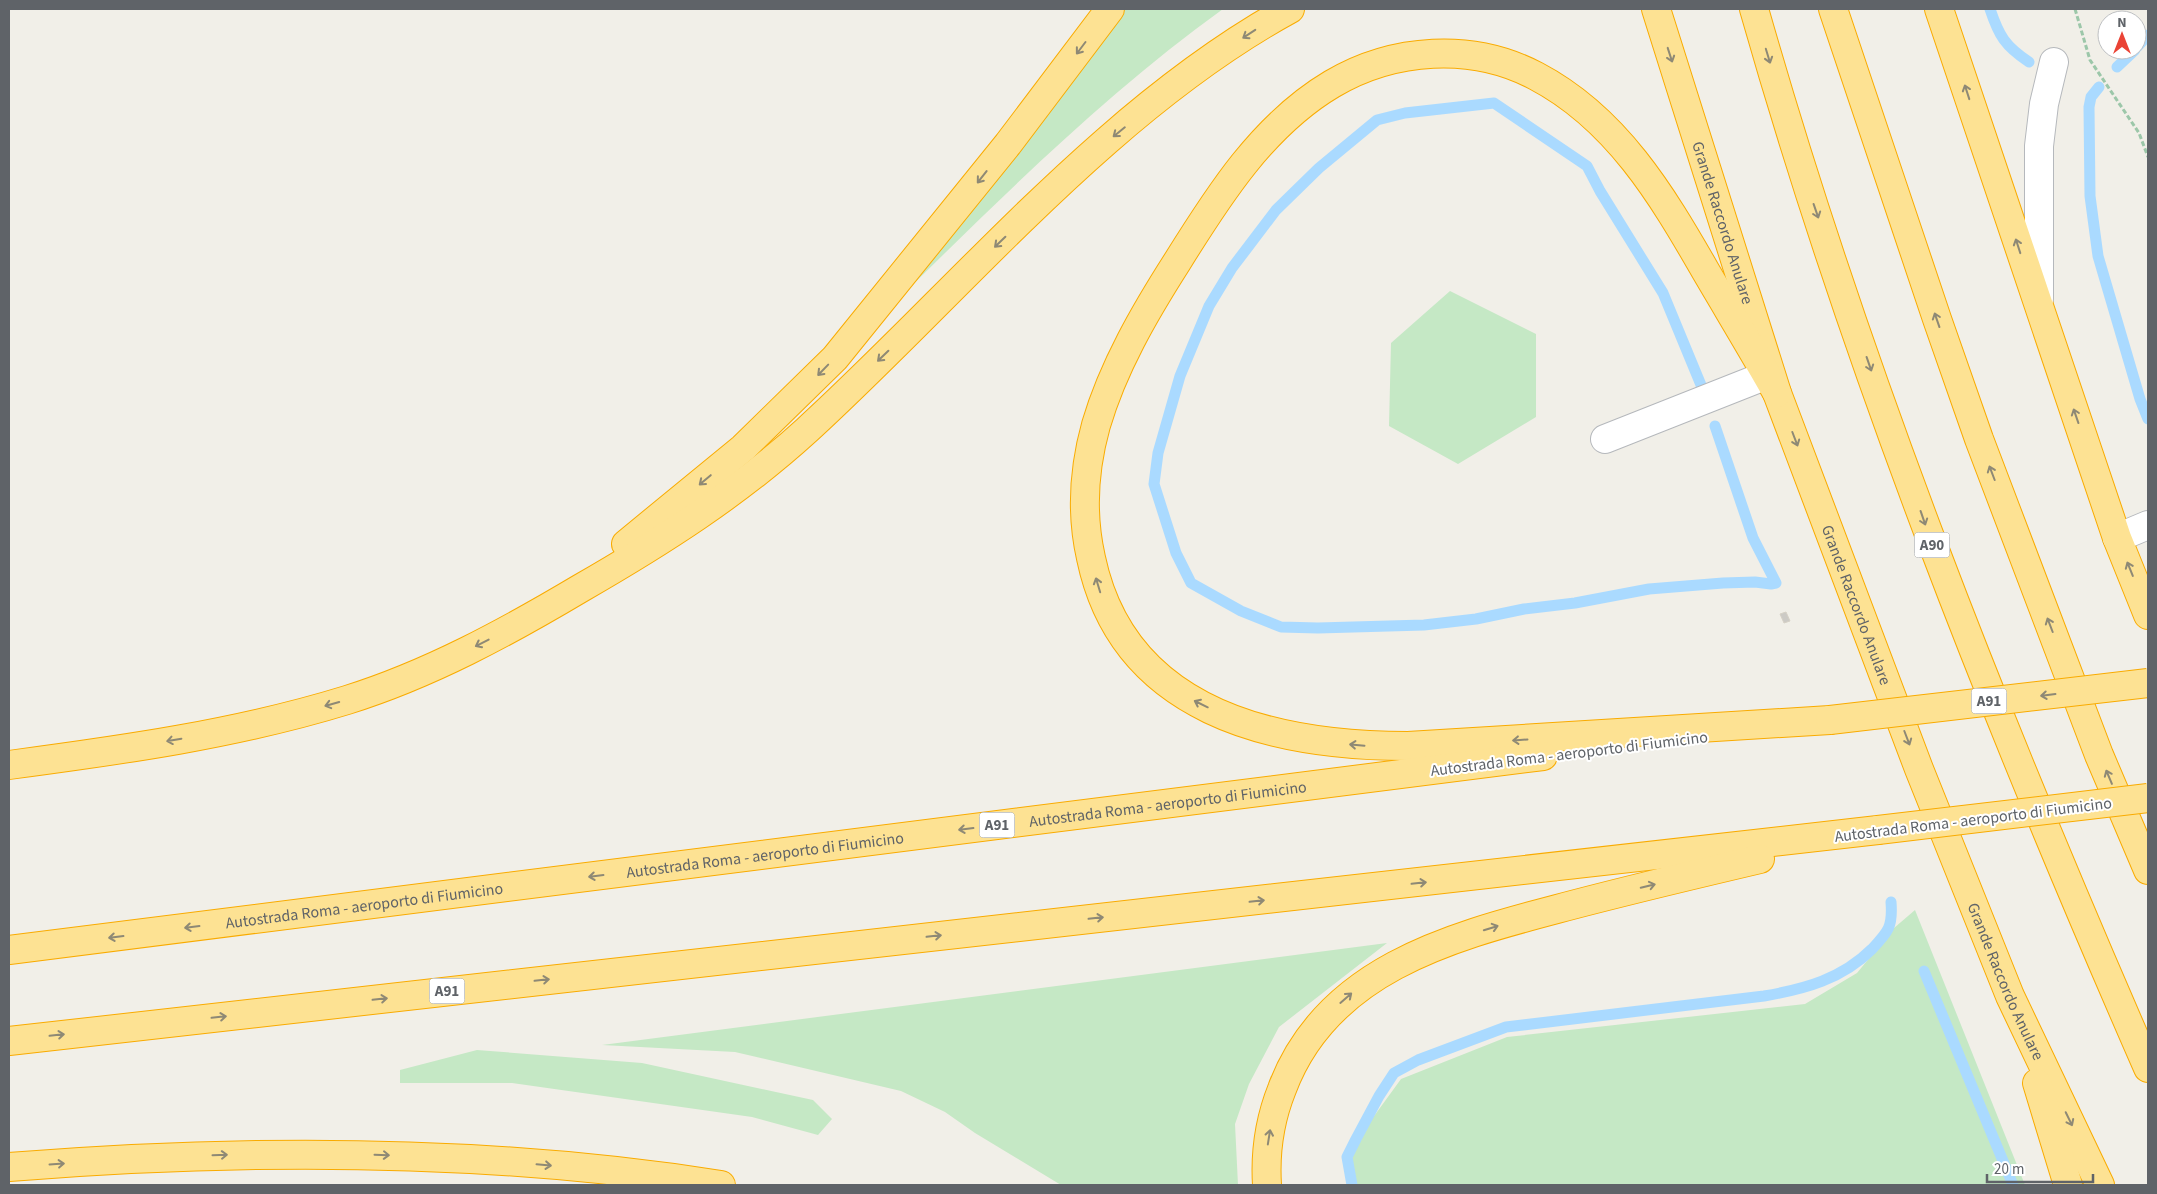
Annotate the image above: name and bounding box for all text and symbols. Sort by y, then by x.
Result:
north arrow [2097,10,2147,60]
text: N [2117,13,2127,33]
one-way arrow [1242,29,1256,39]
one-way arrow [1076,41,1086,55]
one-way arrow [1665,47,1675,63]
one-way arrow [1763,47,1773,63]
one-way arrow [1961,84,1971,100]
one-way arrow [1113,126,1126,137]
street label: Grande Raccordo Anulare [1686,139,1758,307]
one-way arrow [977,170,988,183]
one-way arrow [1812,202,1821,218]
one-way arrow [994,236,1006,249]
one-way arrow [2013,239,2022,254]
one-way arrow [1932,313,1941,329]
one-way arrow [877,350,890,362]
one-way arrow [1865,356,1874,372]
one-way arrow [818,363,830,375]
one-way arrow [2071,409,2080,425]
one-way arrow [1791,430,1800,446]
one-way arrow [1987,466,1996,481]
one-way arrow [698,475,711,486]
one-way arrow [1919,509,1928,525]
street label: Grande Raccordo Anulare [1816,522,1896,688]
road number: A90 [1914,532,1950,558]
one-way arrow [2125,562,2134,578]
one-way arrow [1092,578,1102,594]
one-way arrow [2045,618,2054,633]
one-way arrow [475,639,490,648]
road number: A91 [1972,688,2006,714]
one-way arrow [2040,690,2056,700]
one-way arrow [1194,699,1209,709]
one-way arrow [324,700,340,709]
street label: Autostrada Roma - aeroporto di Fiumicino [1429,726,1709,782]
one-way arrow [1903,730,1912,745]
one-way arrow [166,736,182,746]
one-way arrow [1512,736,1528,745]
one-way arrow [1350,740,1366,750]
one-way arrow [2103,770,2113,785]
street label: Autostrada Roma - aeroporto di Fiumicino [1028,776,1308,833]
street label: Autostrada Roma - aeroporto di Fiumicino [1833,792,2113,848]
road number: A91 [980,812,1014,838]
one-way arrow [958,824,974,834]
street label: Autostrada Roma - aeroporto di Fiumicino [625,827,905,884]
one-way arrow [589,871,605,881]
street label: Autostrada Roma - aeroporto di Fiumicino [224,878,504,935]
one-way arrow [1410,878,1426,888]
one-way arrow [1640,881,1656,890]
one-way arrow [1249,896,1265,906]
street label: Grande Raccordo Anulare [1962,900,2049,1064]
one-way arrow [1087,913,1103,923]
one-way arrow [184,922,200,932]
one-way arrow [1483,922,1499,932]
one-way arrow [926,931,942,941]
one-way arrow [108,932,124,942]
one-way arrow [533,975,549,985]
road number: A91 [430,978,464,1004]
one-way arrow [1339,992,1352,1003]
one-way arrow [372,994,388,1004]
one-way arrow [210,1012,226,1022]
one-way arrow [49,1030,65,1040]
one-way arrow [2064,1111,2074,1126]
one-way arrow [1265,1129,1275,1145]
one-way arrow [211,1151,227,1160]
one-way arrow [374,1151,390,1160]
scale bar [1987,1152,2093,1184]
one-way arrow [49,1159,65,1168]
text: 20 m [1994,1159,2024,1180]
one-way arrow [536,1160,552,1170]

